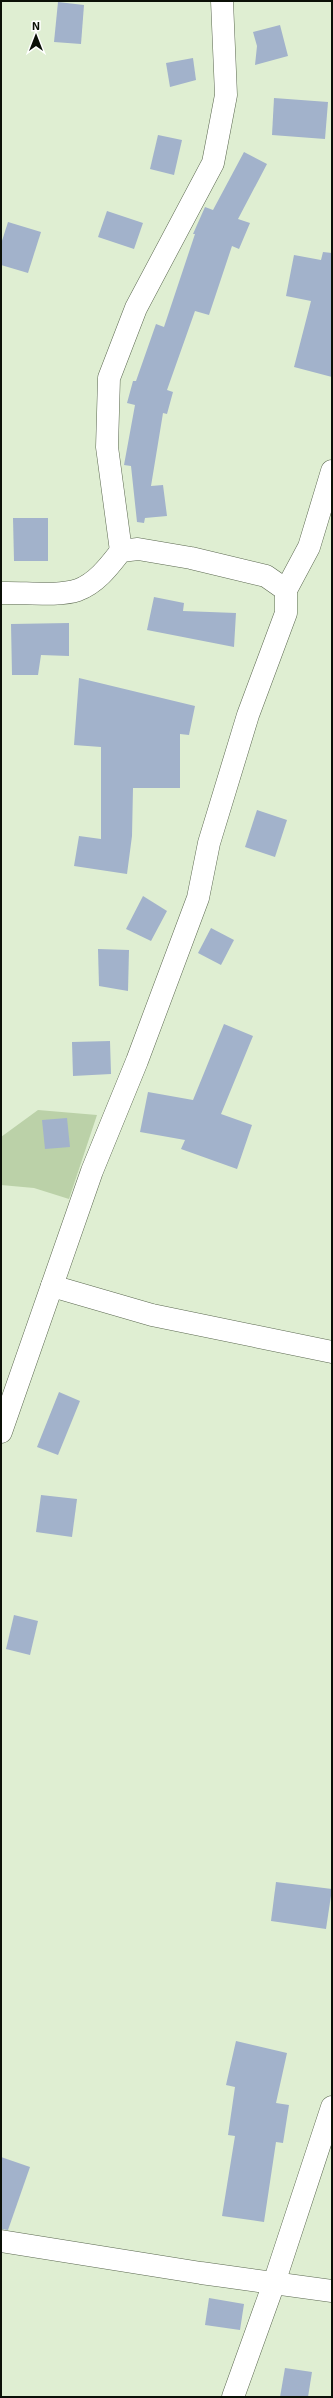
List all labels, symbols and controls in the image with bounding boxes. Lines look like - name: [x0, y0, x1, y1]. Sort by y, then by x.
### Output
- north arrow: [16, 16, 56, 56]
- text: N: [32, 19, 40, 32]

